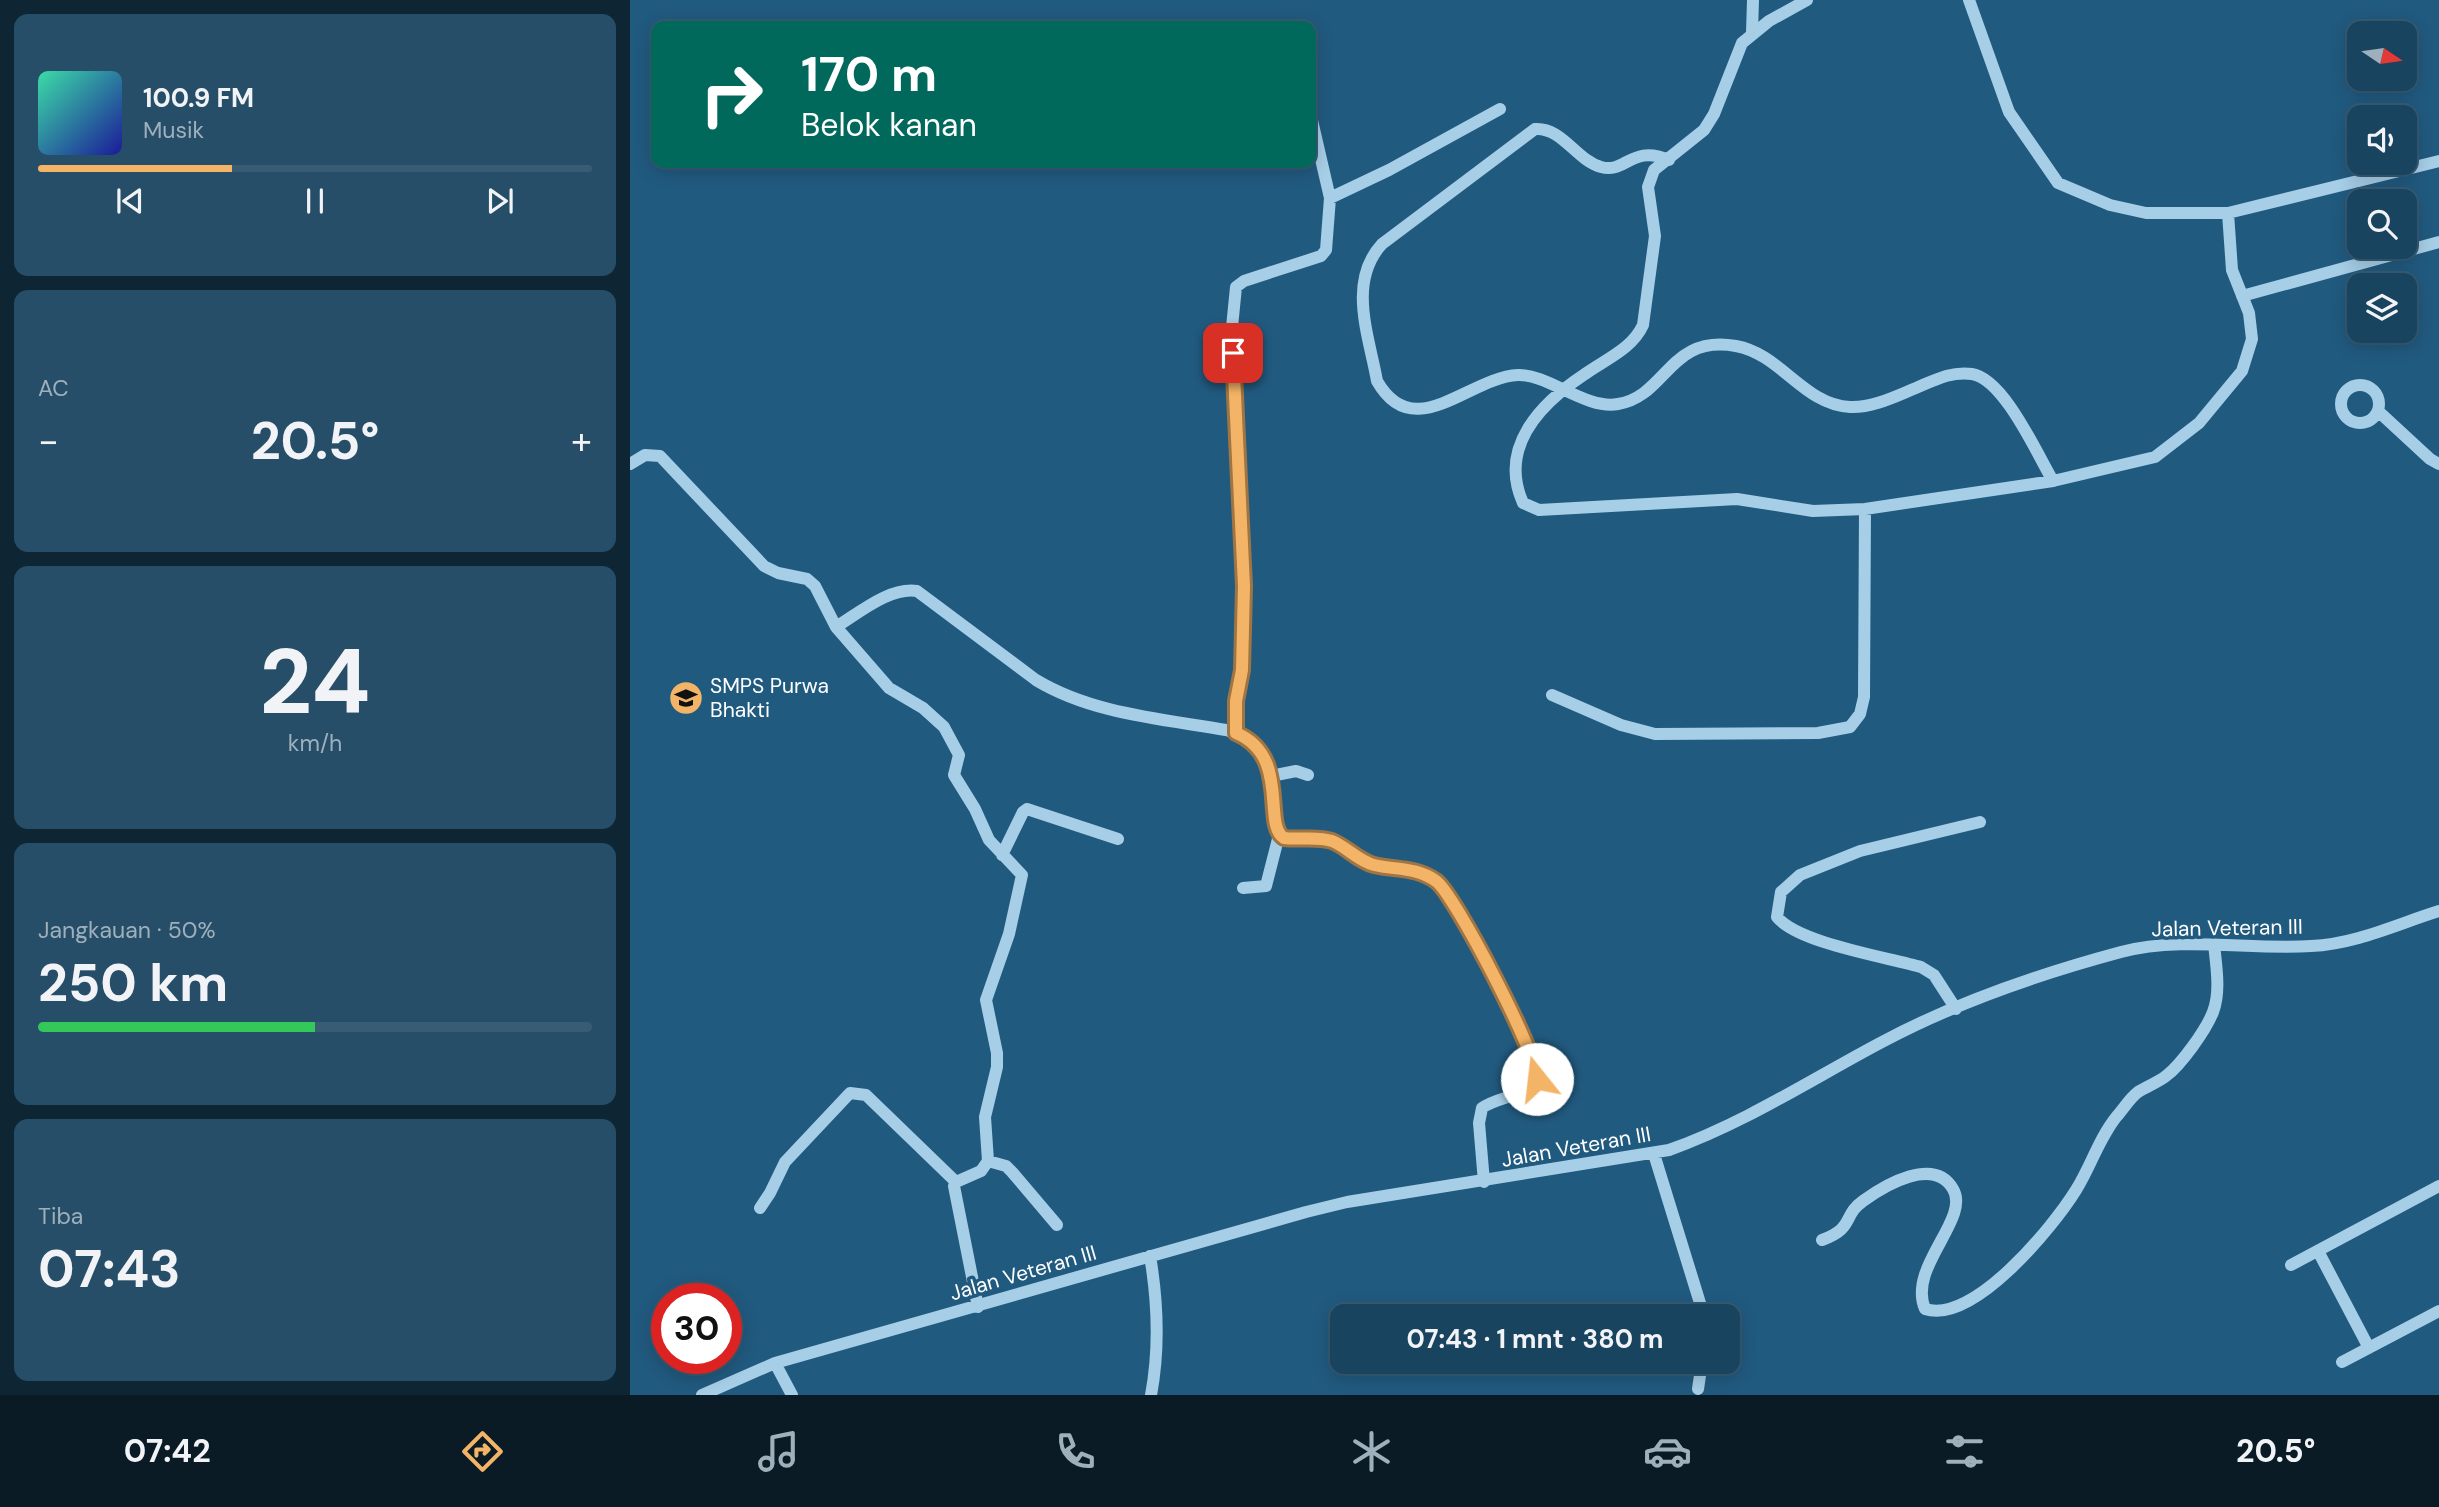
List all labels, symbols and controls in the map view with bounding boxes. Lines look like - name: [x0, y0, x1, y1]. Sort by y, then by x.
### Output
- north arrow: [2347, 21, 2417, 91]
- map controls: [2347, 21, 2417, 343]
- text: 170 m: [801, 42, 937, 106]
- icon: right: [686, 49, 777, 140]
- text: 100.9 FM: [143, 81, 254, 115]
- text: Belok kanan: [801, 104, 977, 146]
- button: sound: [2347, 105, 2417, 175]
- text: Musik: [143, 115, 204, 145]
- icon: previous: [111, 182, 149, 220]
- icon: pause: [296, 182, 334, 220]
- icon: next: [481, 182, 519, 220]
- button: search: [2347, 189, 2417, 259]
- button: layers: [2347, 273, 2417, 343]
- pin: [1203, 323, 1263, 383]
- icon: arrive: [1214, 334, 1252, 372]
- text: AC: [38, 373, 69, 403]
- text: 20.5°: [251, 407, 379, 475]
- text: −: [38, 416, 59, 466]
- text: +: [571, 416, 592, 466]
- text: 24: [259, 623, 371, 741]
- place label: SMPS Purwa Bhakti: [710, 672, 829, 724]
- school or university icon: SMPS Purwa Bhakti: [667, 679, 705, 717]
- text: km/h: [288, 728, 342, 758]
- street label: Jalan Veteran III: [2151, 913, 2303, 943]
- text: Jangkauan · 50%: [38, 915, 216, 945]
- text: 250 km: [38, 949, 228, 1017]
- position arrow: [1500, 1042, 1574, 1116]
- street label: Jalan Veteran III: [1499, 1120, 1653, 1174]
- text: Tiba: [38, 1201, 83, 1231]
- text: 07:43: [38, 1235, 181, 1303]
- street label: Jalan Veteran III: [946, 1239, 1100, 1307]
- speed limit sign: 30: [651, 1283, 742, 1374]
- text: 07:43 · 1 mnt · 380 m: [1406, 1322, 1664, 1356]
- icon: directions: [458, 1427, 507, 1476]
- icon: music: [754, 1427, 803, 1476]
- icon: phone: [1051, 1427, 1100, 1476]
- icon: climate: [1347, 1427, 1396, 1476]
- icon: car: [1643, 1427, 1692, 1476]
- icon: filters: [1940, 1427, 1989, 1476]
- text: 07:42: [124, 1430, 211, 1472]
- text: 20.5°: [2236, 1430, 2315, 1472]

